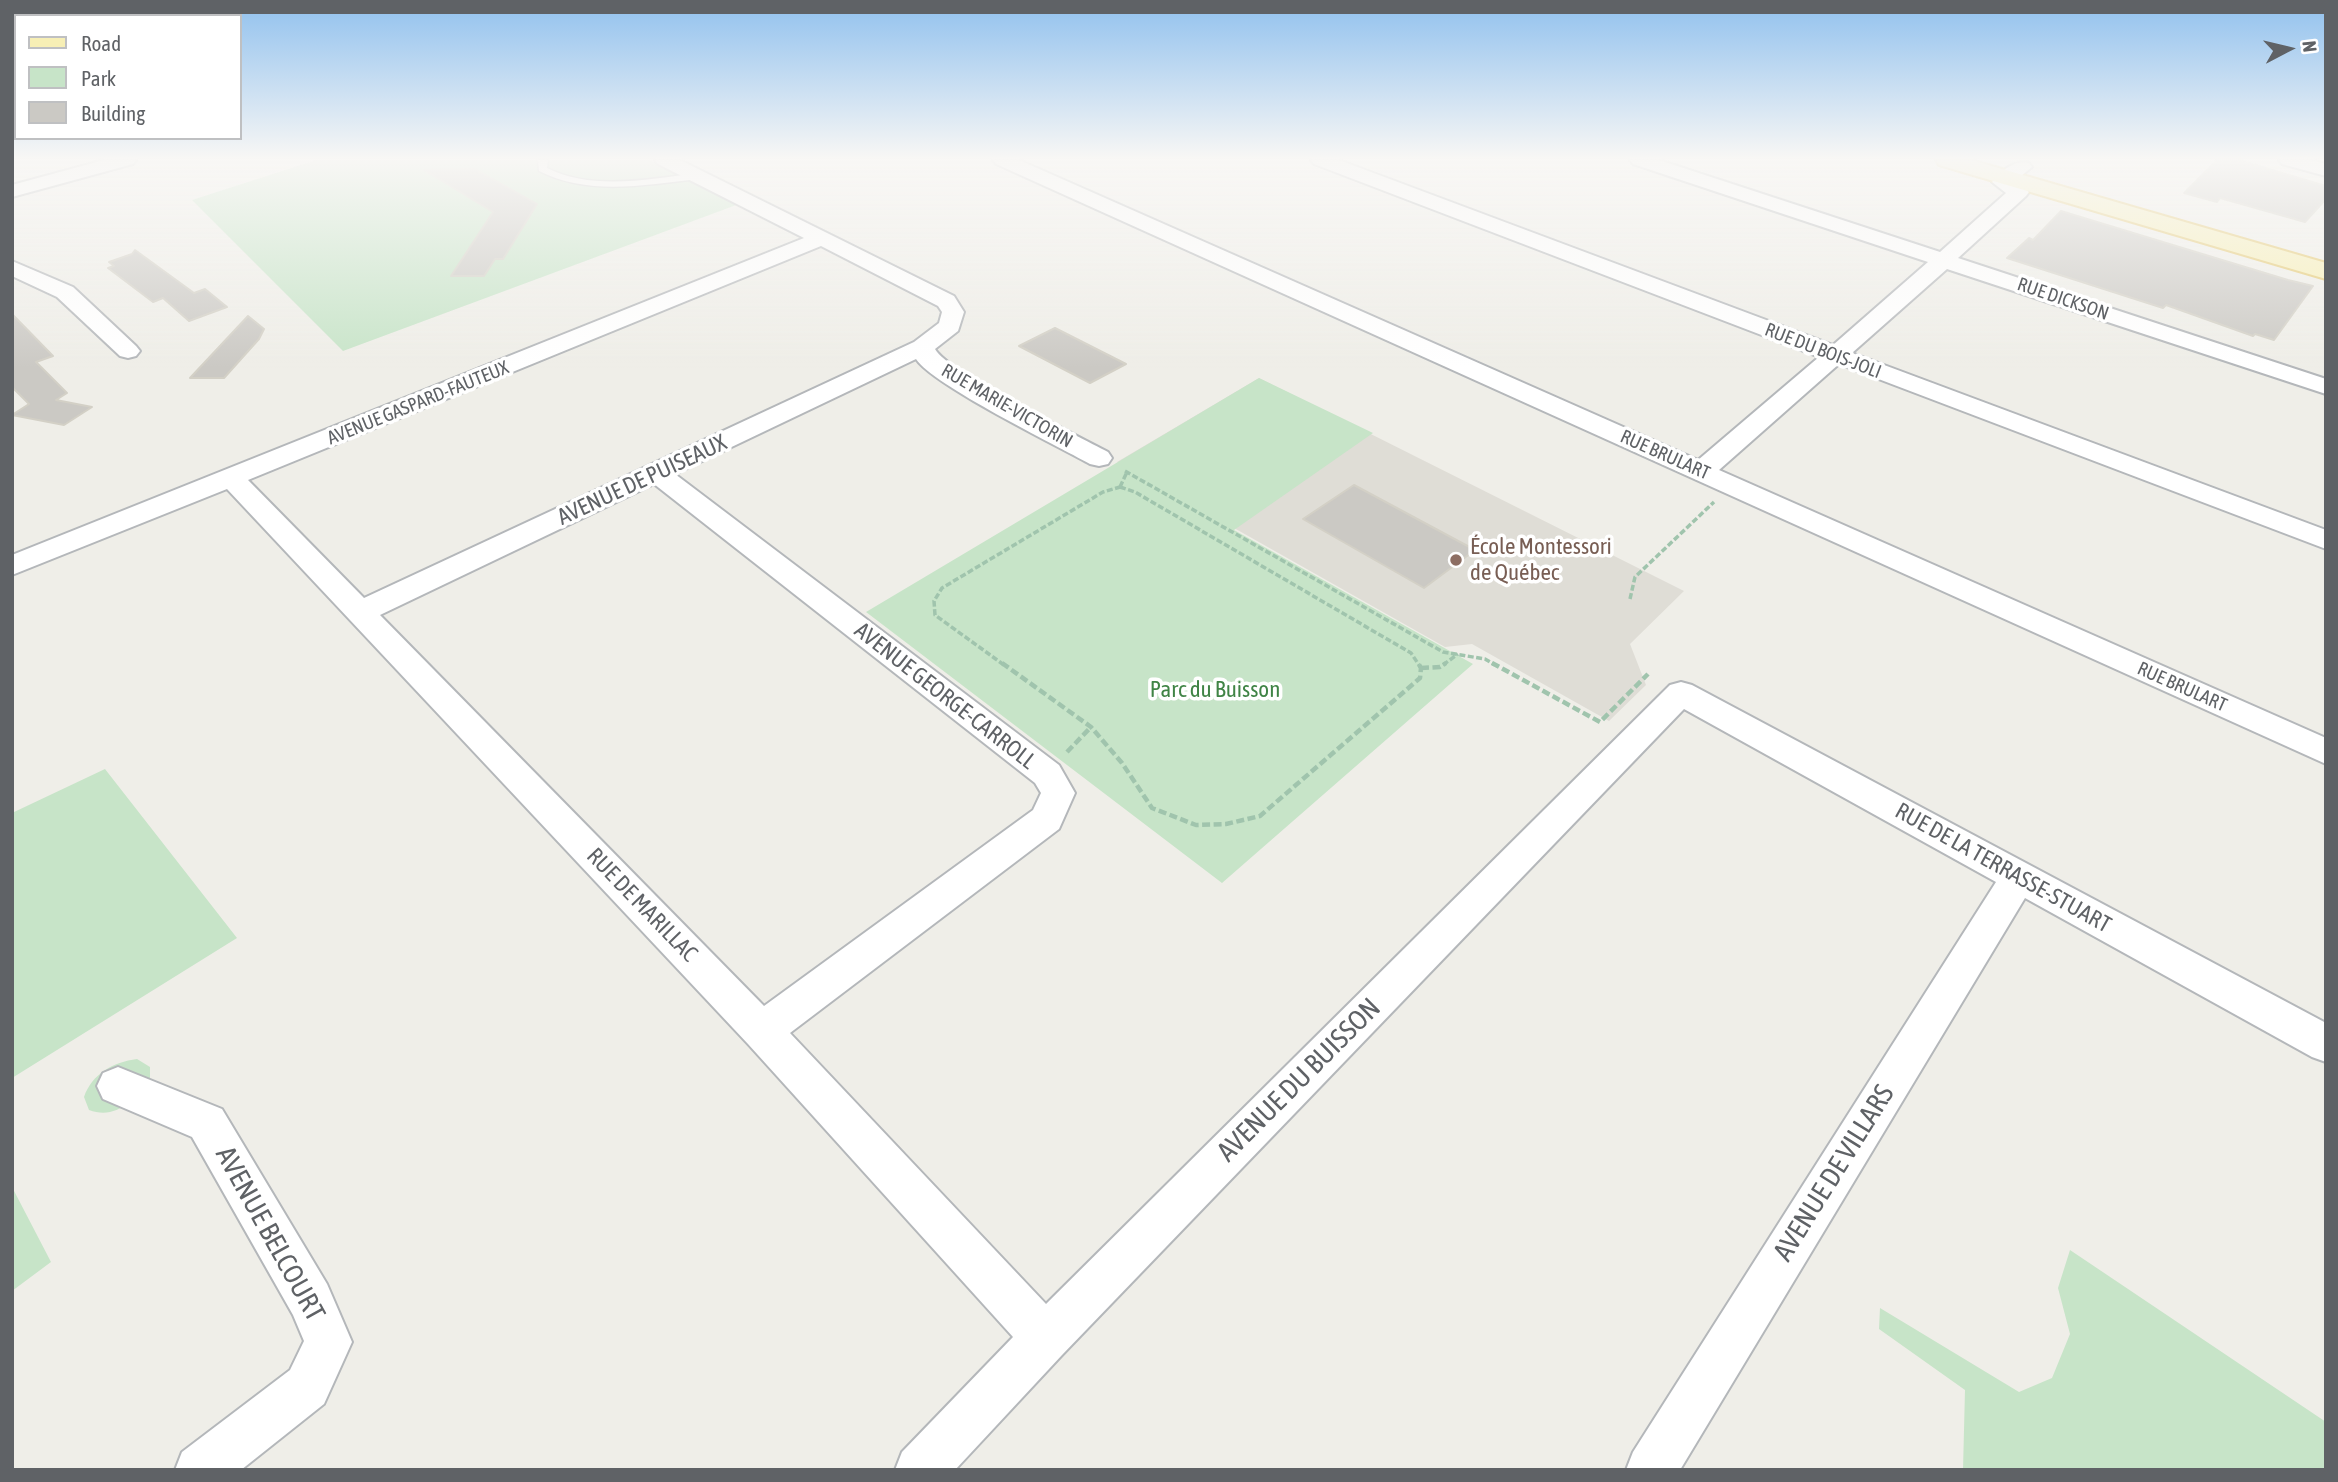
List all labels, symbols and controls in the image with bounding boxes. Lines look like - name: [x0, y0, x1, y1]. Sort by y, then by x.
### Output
- legend: [14, 14, 242, 140]
- north arrow: [2254, 14, 2324, 84]
- text: Road: [81, 31, 121, 55]
- text: N: [2298, 40, 2321, 53]
- text: Park: [81, 66, 116, 90]
- text: Building: [81, 101, 145, 125]
- street label: RUE DICKSON: [2014, 273, 2112, 325]
- street label: RUE DU BOIS-JOLI: [1762, 318, 1884, 384]
- street label: AVENUE GASPARD-FAUTEUX: [324, 356, 512, 450]
- street label: RUE MARIE-VICTORIN: [937, 359, 1077, 453]
- street label: RUE BRULART: [1617, 425, 1713, 485]
- street label: AVENUE DE PUISEAUX: [553, 429, 731, 531]
- place label: École Montessori de Québec: [1470, 533, 1612, 587]
- marker: École Montessori de Québec: [1448, 552, 1464, 568]
- street label: AVENUE GEORGE-CARROLL: [849, 617, 1041, 775]
- street label: RUE BRULART: [2134, 657, 2230, 717]
- park label: Parc du Buisson: [1150, 676, 1280, 704]
- street label: RUE DE LA TERRASSE-STUART: [1890, 797, 2116, 939]
- street label: RUE DE MARILLAC: [581, 842, 703, 968]
- street label: AVENUE DU BUISSON: [1210, 991, 1388, 1169]
- street label: AVENUE DE VILLARS: [1766, 1079, 1902, 1267]
- street label: AVENUE BELCOURT: [208, 1141, 332, 1327]

